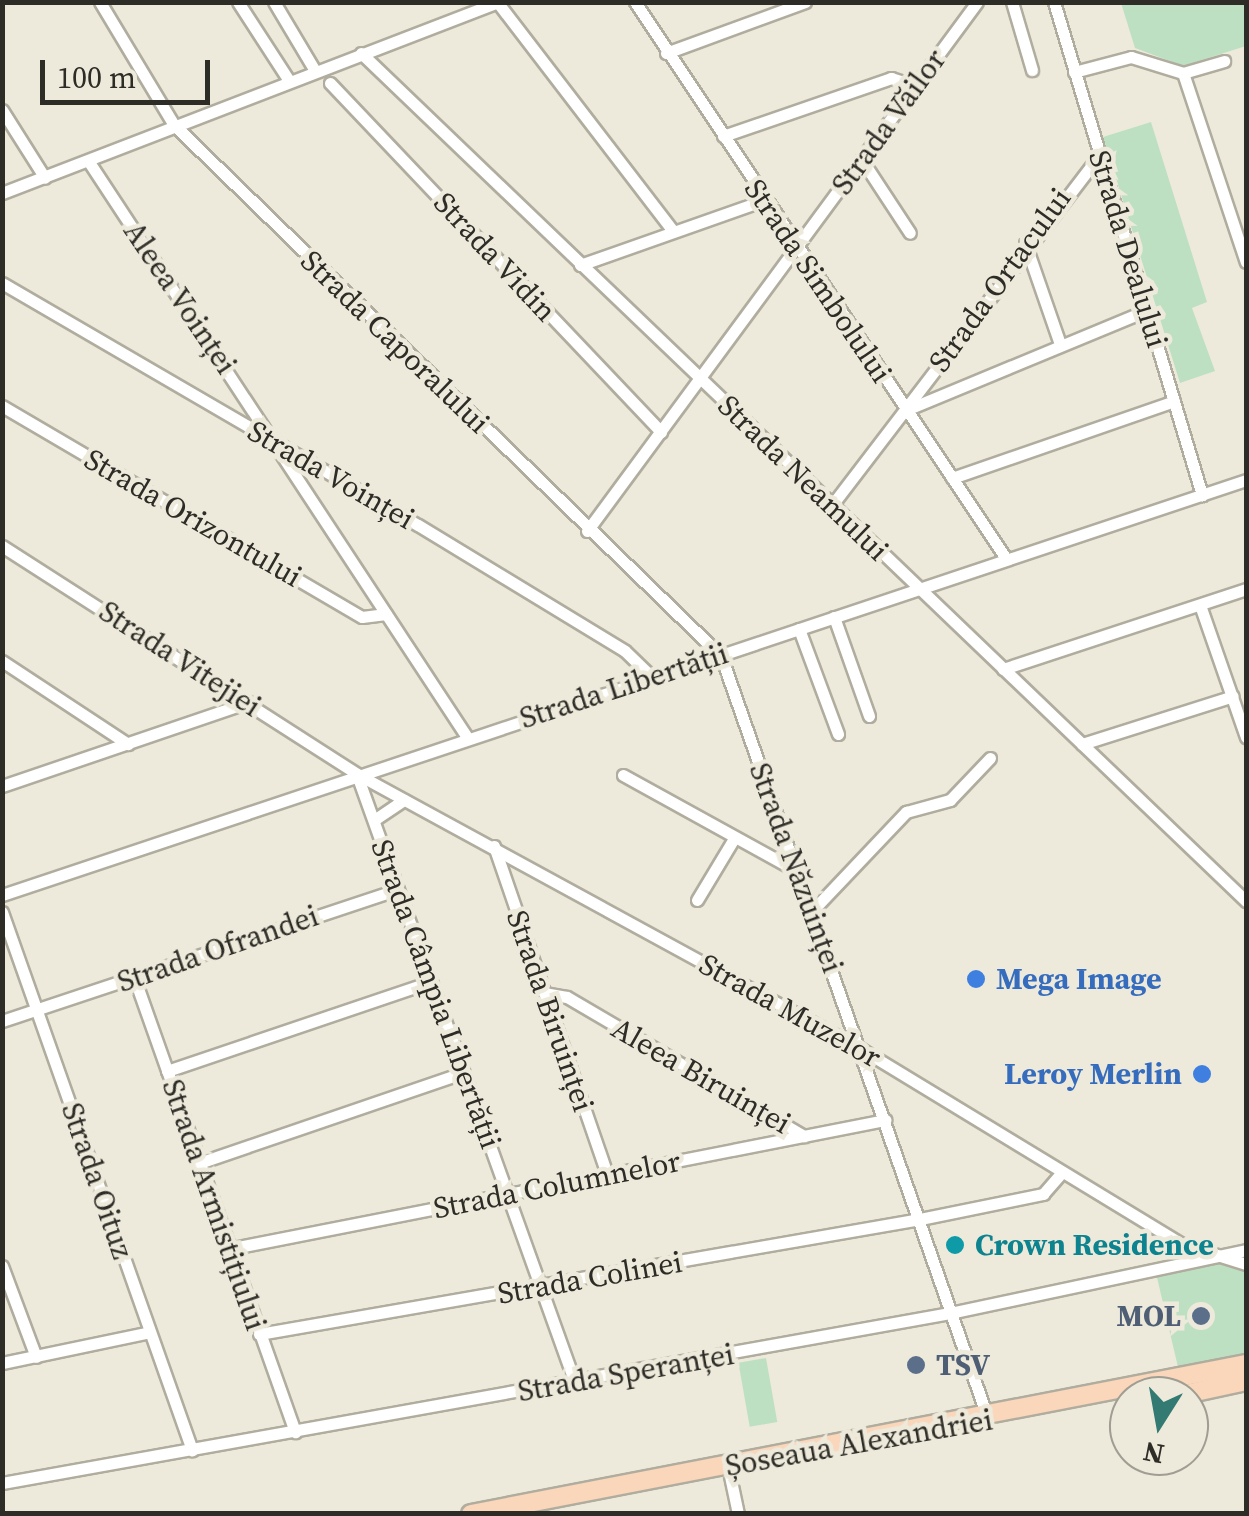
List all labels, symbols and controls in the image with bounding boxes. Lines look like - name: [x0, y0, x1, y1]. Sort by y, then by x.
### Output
- scale bar: [45, 40, 215, 102]
- street label: Strada Văilor: [824, 42, 954, 202]
- text: 100 m: [57, 57, 136, 98]
- street label: Strada Dealului: [1081, 146, 1175, 352]
- street label: Strada Simbolului: [737, 173, 899, 389]
- street label: Strada Ortacului: [921, 181, 1079, 379]
- street label: Strada Vidin: [426, 185, 564, 329]
- street label: Aleea Voinței: [116, 215, 244, 381]
- street label: Strada Caporalului: [293, 243, 497, 441]
- street label: Strada Neamului: [710, 388, 896, 568]
- street label: Strada Voinței: [241, 413, 421, 537]
- street label: Strada Orizontului: [78, 441, 308, 595]
- street label: Strada Vitejiei: [92, 593, 268, 725]
- street label: Strada Libertății: [515, 635, 733, 737]
- street label: Strada Năzuinței: [741, 758, 851, 978]
- street label: Strada Câmpia Libertății: [363, 835, 509, 1153]
- street label: Strada Ofrandei: [113, 898, 323, 1000]
- street label: Strada Biruinței: [499, 906, 601, 1116]
- street label: Strada Muzelor: [693, 946, 887, 1076]
- place label: Mega Image: [996, 961, 1162, 997]
- marker: Mega Image: [965, 968, 987, 990]
- street label: Aleea Biruinței: [605, 1010, 797, 1142]
- place label: Leroy Merlin: [1004, 1056, 1182, 1092]
- marker: Leroy Merlin: [1191, 1063, 1213, 1085]
- street label: Strada Armistițiului: [154, 1075, 274, 1335]
- street label: Strada Oituz: [54, 1098, 140, 1264]
- street label: Strada Columnelor: [430, 1143, 684, 1227]
- place label: Crown Residence: [975, 1227, 1214, 1263]
- marker: Crown Residence: [944, 1234, 966, 1256]
- street label: Strada Colinei: [495, 1244, 685, 1312]
- place label: MOL: [1117, 1298, 1181, 1334]
- marker: MOL: [1190, 1305, 1212, 1327]
- street label: Strada Speranței: [515, 1336, 737, 1410]
- place label: TSV: [936, 1347, 990, 1383]
- marker: TSV: [905, 1354, 927, 1376]
- north arrow: [1109, 1376, 1209, 1476]
- street label: Șoseaua Alexandriei: [723, 1402, 995, 1484]
- text: N: [1140, 1433, 1167, 1474]

